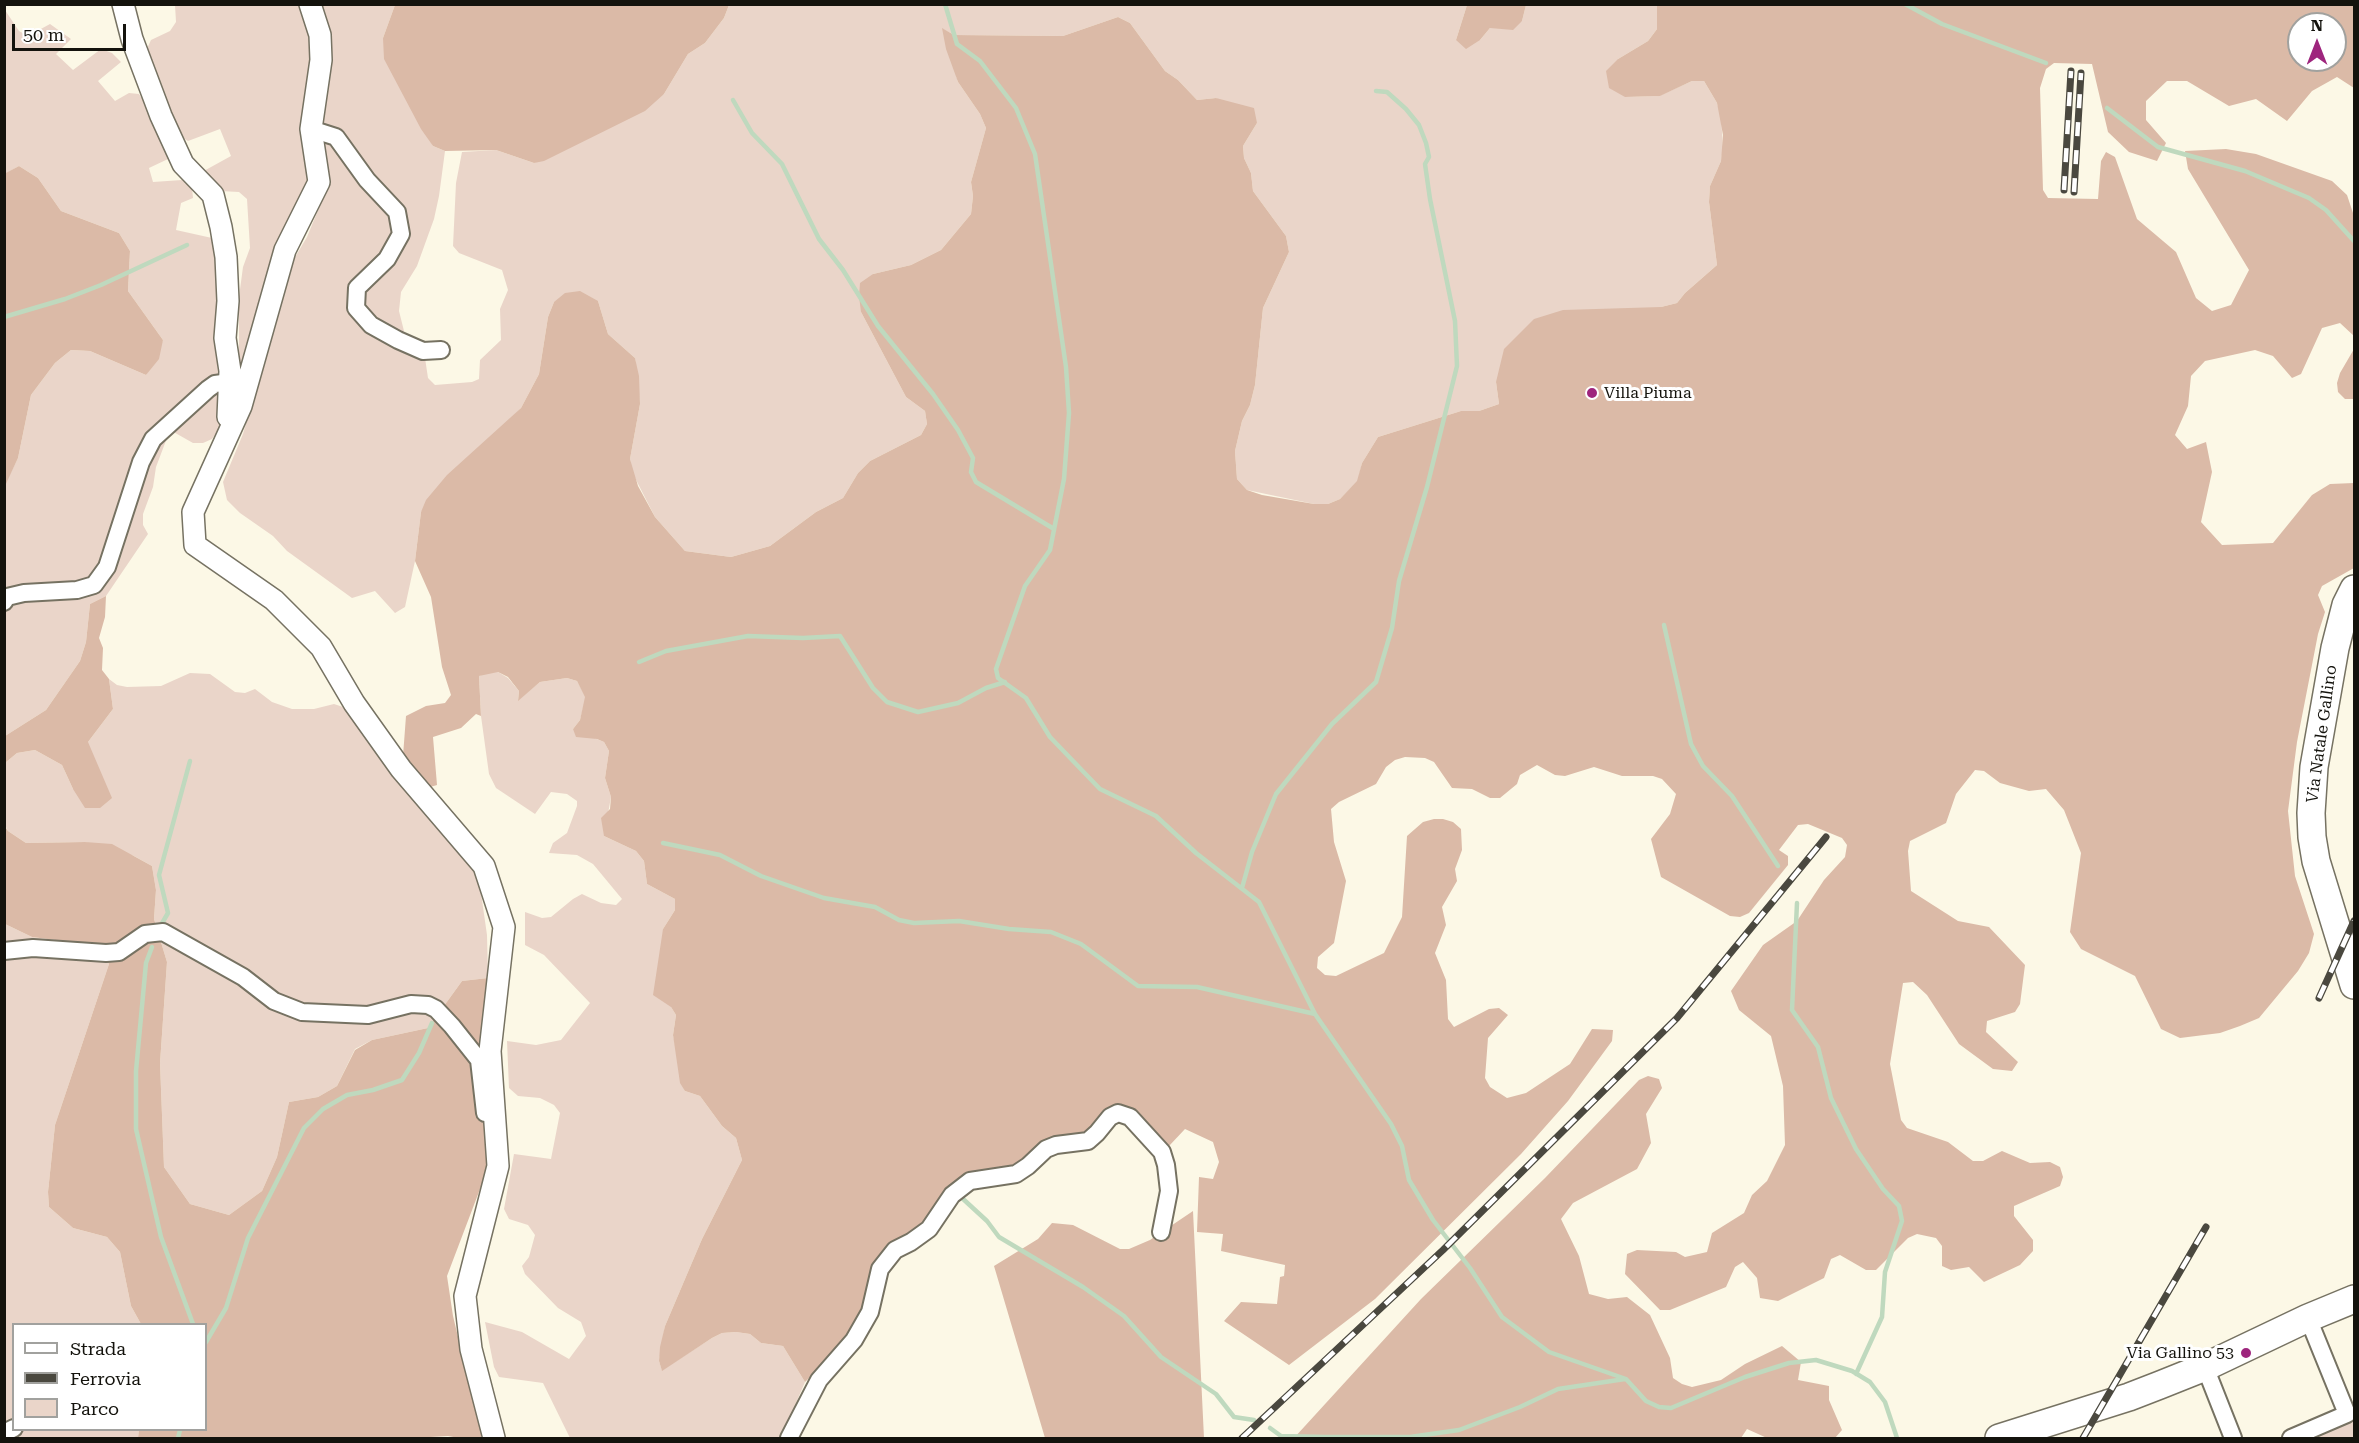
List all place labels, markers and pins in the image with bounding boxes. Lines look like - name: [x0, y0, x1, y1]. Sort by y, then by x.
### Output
- place label: Villa Piuma: [1604, 383, 1692, 403]
- marker: Villa Piuma: [1585, 386, 1599, 400]
- place label: Via Gallino 53: [2127, 1343, 2234, 1363]
- marker: Via Gallino 53: [2239, 1346, 2253, 1360]

